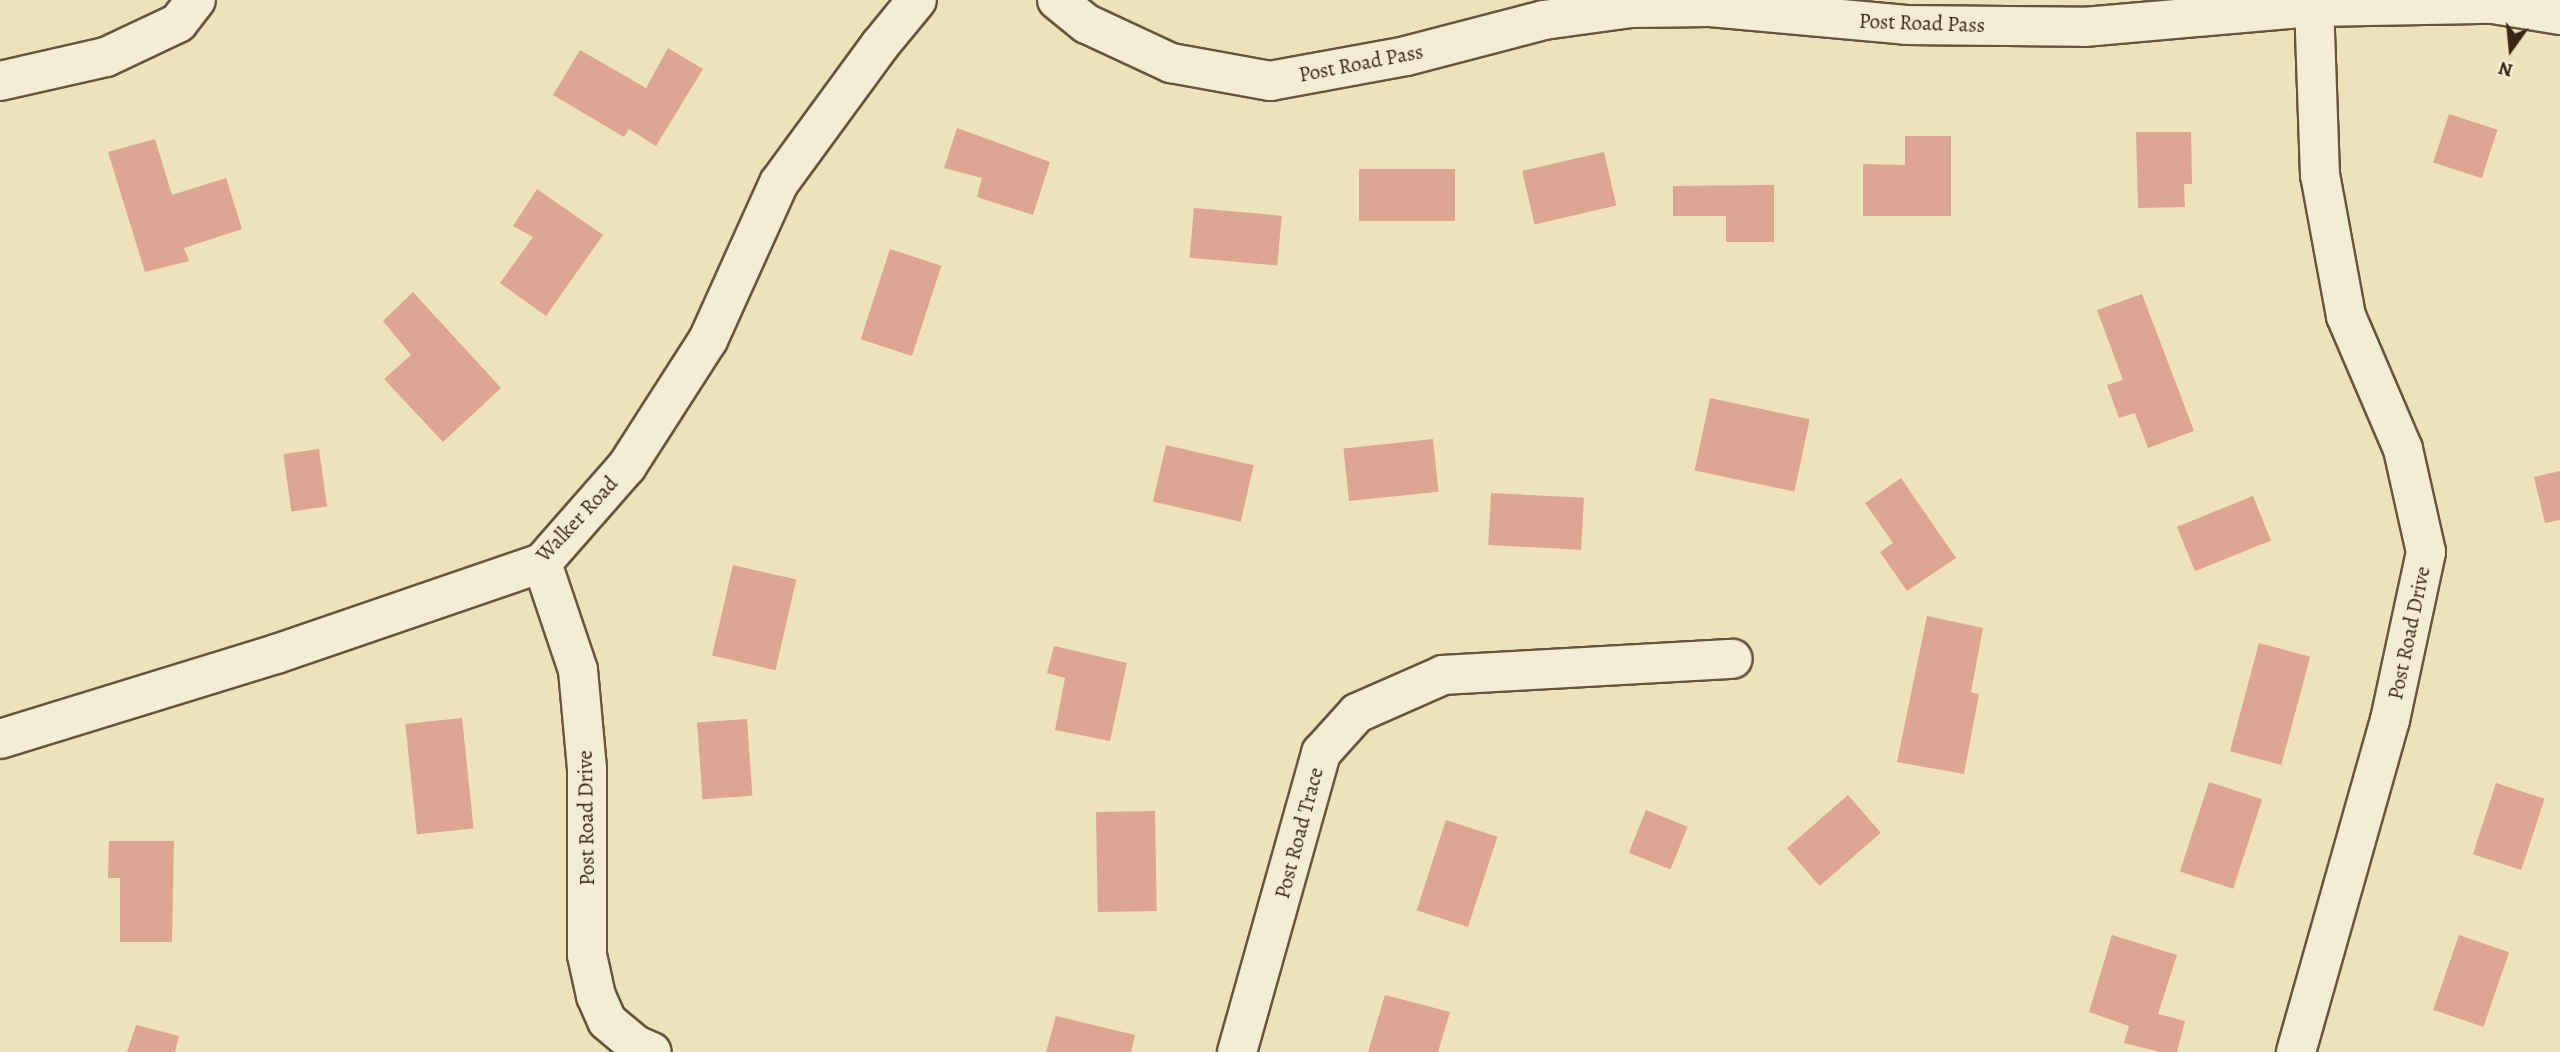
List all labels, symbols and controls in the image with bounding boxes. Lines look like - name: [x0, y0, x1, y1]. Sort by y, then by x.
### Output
- street label: Post Road Pass: [1858, 8, 1986, 38]
- north arrow: [2476, 14, 2546, 84]
- street label: Post Road Pass: [1297, 39, 1425, 87]
- text: N: [2496, 55, 2516, 84]
- street label: Walker Road: [531, 471, 623, 567]
- street label: Post Road Drive: [2383, 564, 2435, 702]
- street label: Post Road Drive: [572, 750, 600, 886]
- street label: Post Road Trace: [1269, 765, 1329, 901]

